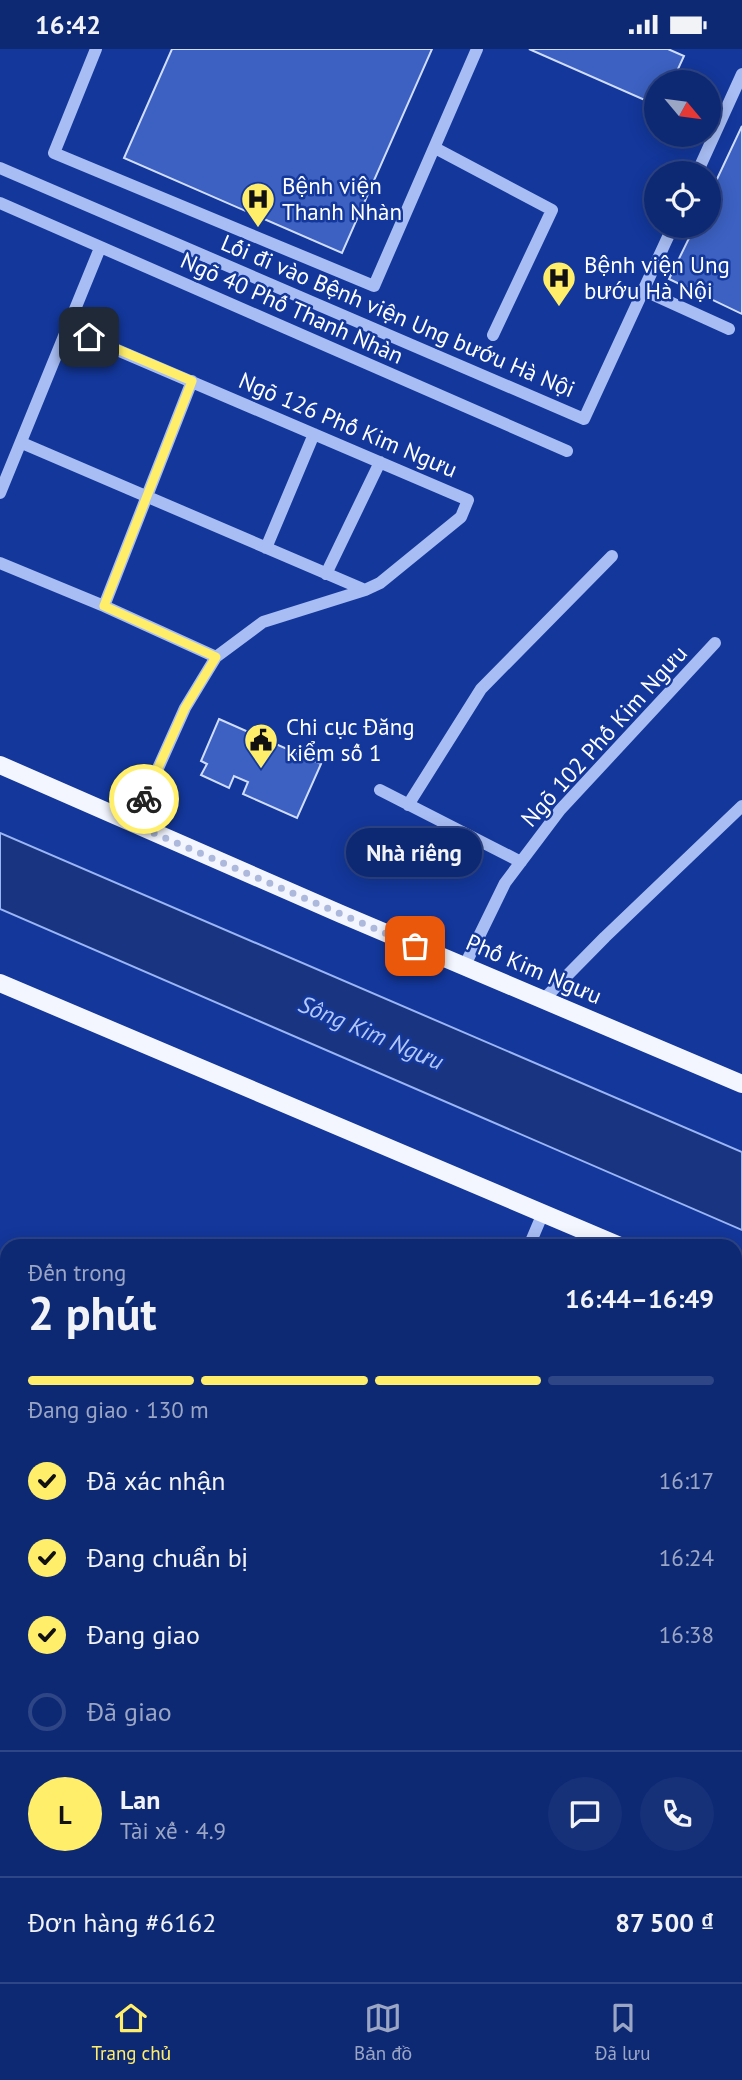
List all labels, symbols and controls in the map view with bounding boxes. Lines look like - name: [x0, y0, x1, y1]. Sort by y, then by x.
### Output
- text: 16:42: [35, 8, 101, 41]
- north arrow: [644, 70, 721, 147]
- map controls: [644, 70, 721, 238]
- button: locate: [644, 161, 721, 238]
- place label: Bệnh viện Thanh Nhàn: [282, 171, 402, 226]
- hospital icon: Bệnh viện Thanh Nhàn: [239, 180, 277, 229]
- street label: Lối đi vào Bệnh viện Ung bướu Hà Nội: [217, 228, 579, 403]
- street label: Ngõ 40 Phố Thanh Nhàn: [176, 245, 408, 370]
- place label: Bệnh viện Ung bướu Hà Nội: [584, 250, 730, 305]
- hospital icon: Bệnh viện Ung bướu Hà Nội: [540, 259, 578, 308]
- pin: [59, 307, 119, 367]
- icon: home: [70, 318, 108, 356]
- street label: Ngõ 126 Phố Kim Ngưu: [235, 365, 462, 484]
- street label: Ngõ 102 Phố Kim Ngưu: [514, 639, 693, 833]
- place label: Chi cục Đăng kiểm số 1: [286, 712, 415, 767]
- public building icon: Chi cục Đăng kiểm số 1: [242, 721, 280, 770]
- courier: [109, 764, 179, 834]
- icon: bike: [125, 780, 163, 818]
- callout: Nhà riêng: [347, 827, 483, 876]
- text: Nhà riêng: [366, 838, 462, 867]
- pin: [385, 916, 445, 976]
- icon: bag: [396, 927, 434, 965]
- street label: Phố Kim Ngưu: [462, 927, 606, 1010]
- water label: Sông Kim Ngưu: [294, 988, 448, 1077]
- text: Đến trong: [28, 1258, 126, 1287]
- text: 16:44–16:49: [565, 1282, 714, 1315]
- text: 2 phút: [28, 1283, 156, 1343]
- text: Đang giao · 130 m: [28, 1395, 209, 1424]
- icon: check: [28, 1462, 66, 1500]
- text: Đã xác nhận: [87, 1464, 225, 1497]
- text: 16:17: [659, 1466, 714, 1495]
- icon: check: [28, 1539, 66, 1577]
- text: Đang chuẩn bị: [87, 1541, 248, 1574]
- text: 16:24: [659, 1543, 714, 1572]
- icon: check: [28, 1616, 66, 1654]
- text: Đang giao: [87, 1618, 200, 1651]
- text: 16:38: [659, 1620, 714, 1649]
- text: Đã giao: [87, 1695, 172, 1728]
- button: chat: [548, 1777, 622, 1851]
- button: phone: [640, 1777, 714, 1851]
- text: Lan: [120, 1783, 160, 1816]
- text: L: [58, 1798, 72, 1831]
- text: Tài xế · 4.9: [120, 1816, 226, 1845]
- text: Đơn hàng #6162: [28, 1906, 216, 1939]
- text: 87 500 ₫: [615, 1906, 714, 1939]
- tab: Trang chủ: [91, 1999, 171, 2065]
- tab: Bản đồ: [354, 1999, 412, 2065]
- tab: Đã lưu: [595, 1999, 651, 2065]

